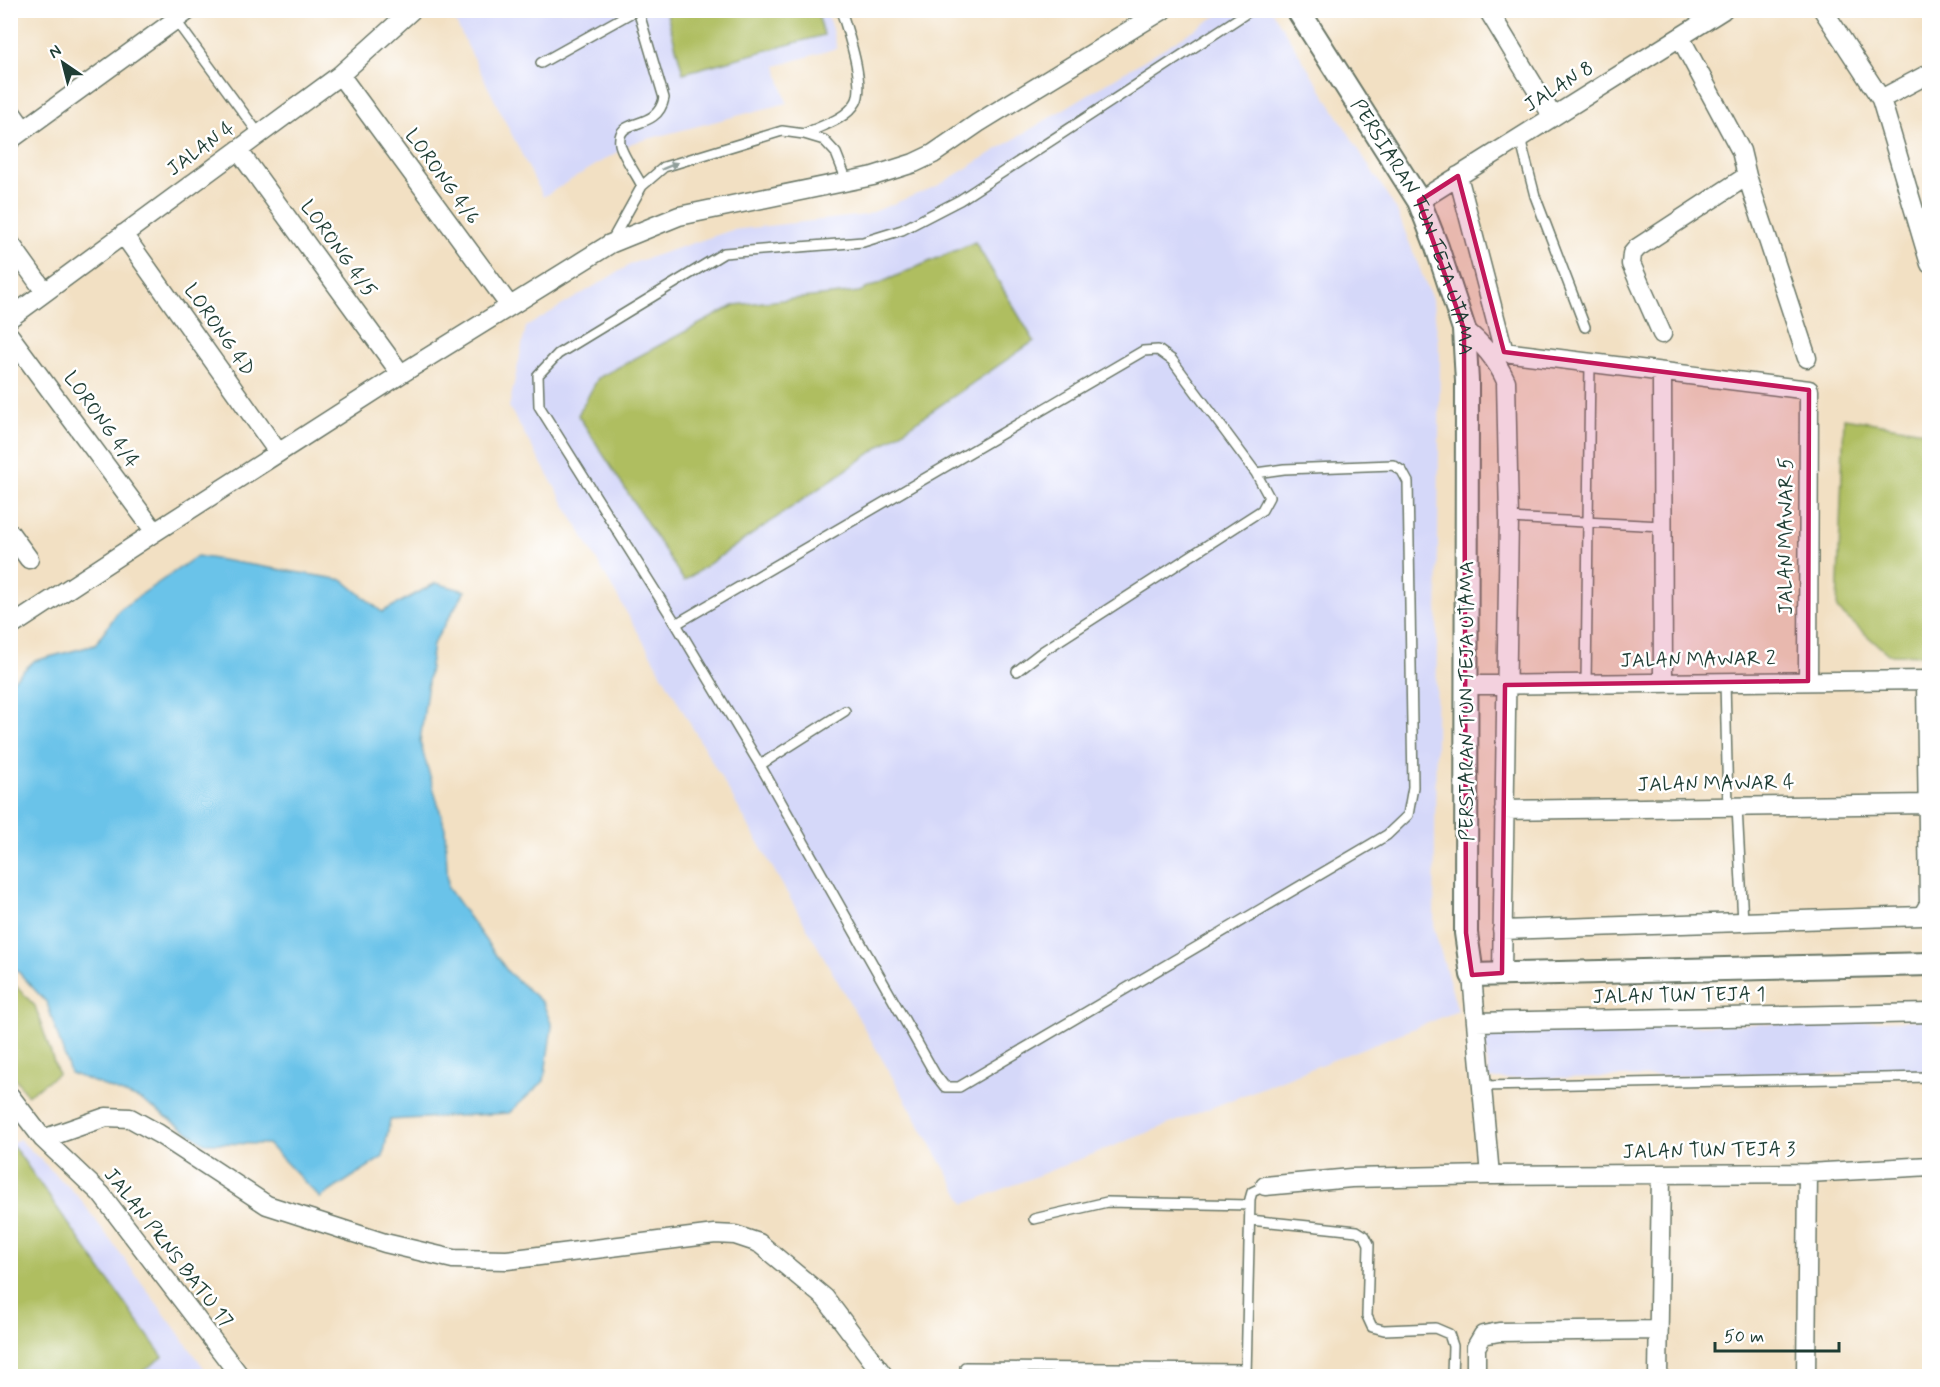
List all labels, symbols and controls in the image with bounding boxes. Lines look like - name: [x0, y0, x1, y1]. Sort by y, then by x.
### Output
- north arrow: [33, 33, 93, 93]
- text: N: [45, 40, 66, 64]
- street label: JALAN 8: [1519, 55, 1599, 119]
- street label: PERSIARAN TUN TEJA UTAMA: [1344, 94, 1479, 356]
- street label: JALAN 4: [162, 115, 241, 183]
- street label: LORONG 4/6: [398, 124, 486, 230]
- one-way arrow: [661, 161, 679, 171]
- street label: LORONG 4/5: [294, 195, 382, 303]
- street label: LORONG 4D: [177, 278, 261, 382]
- street label: LORONG 4/4: [57, 366, 146, 474]
- street label: JALAN MAWAR 5: [1773, 457, 1800, 615]
- street label: PERSIARAN TUN TEJA UTAMA: [1454, 561, 1481, 841]
- street label: JALAN MAWAR 2: [1620, 645, 1776, 675]
- street label: JALAN MAWAR 4: [1637, 769, 1795, 799]
- street label: JALAN TUN TEJA 1: [1592, 981, 1766, 1011]
- street label: JALAN TUN TEJA 3: [1622, 1136, 1796, 1166]
- street label: JALAN PKNS BATU 17: [97, 1163, 239, 1333]
- scale bar: [1715, 1315, 1840, 1353]
- text: 50 m: [1724, 1325, 1764, 1349]

